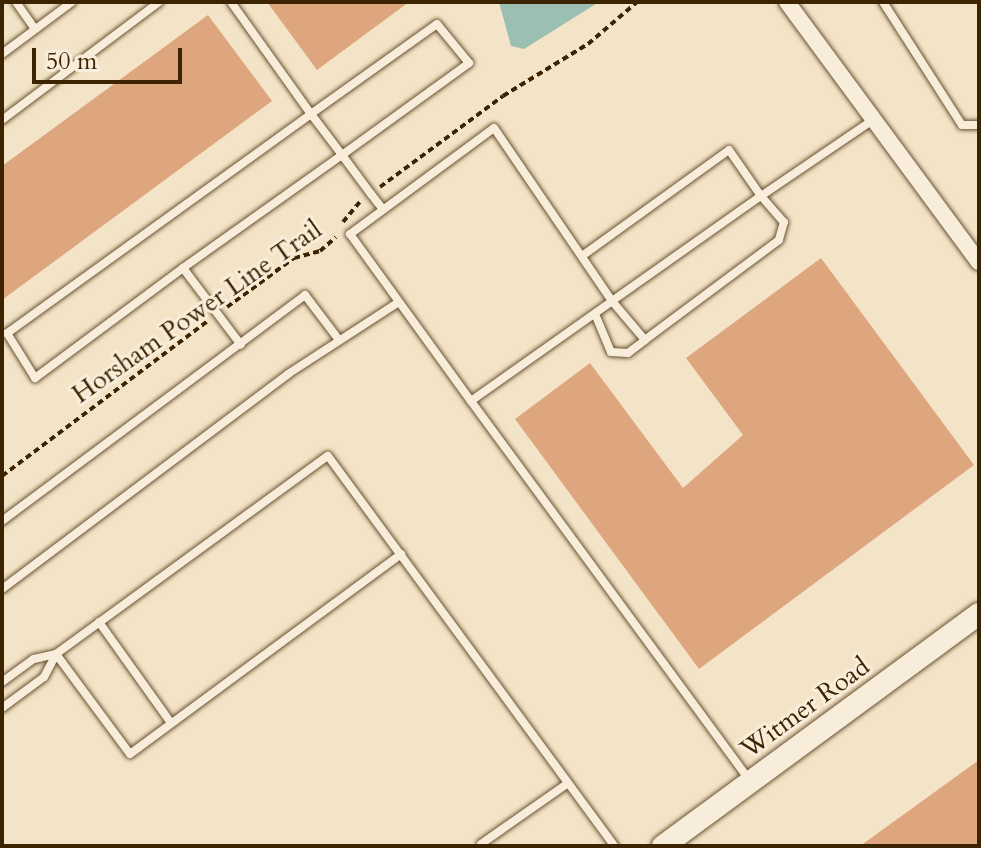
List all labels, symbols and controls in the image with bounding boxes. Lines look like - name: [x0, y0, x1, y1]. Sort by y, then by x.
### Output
- scale bar: [36, 32, 186, 82]
- text: 50 m: [46, 45, 97, 78]
- street label: Horsham Power Line Trail: [66, 214, 328, 410]
- street label: Witmer Road: [734, 651, 876, 765]

